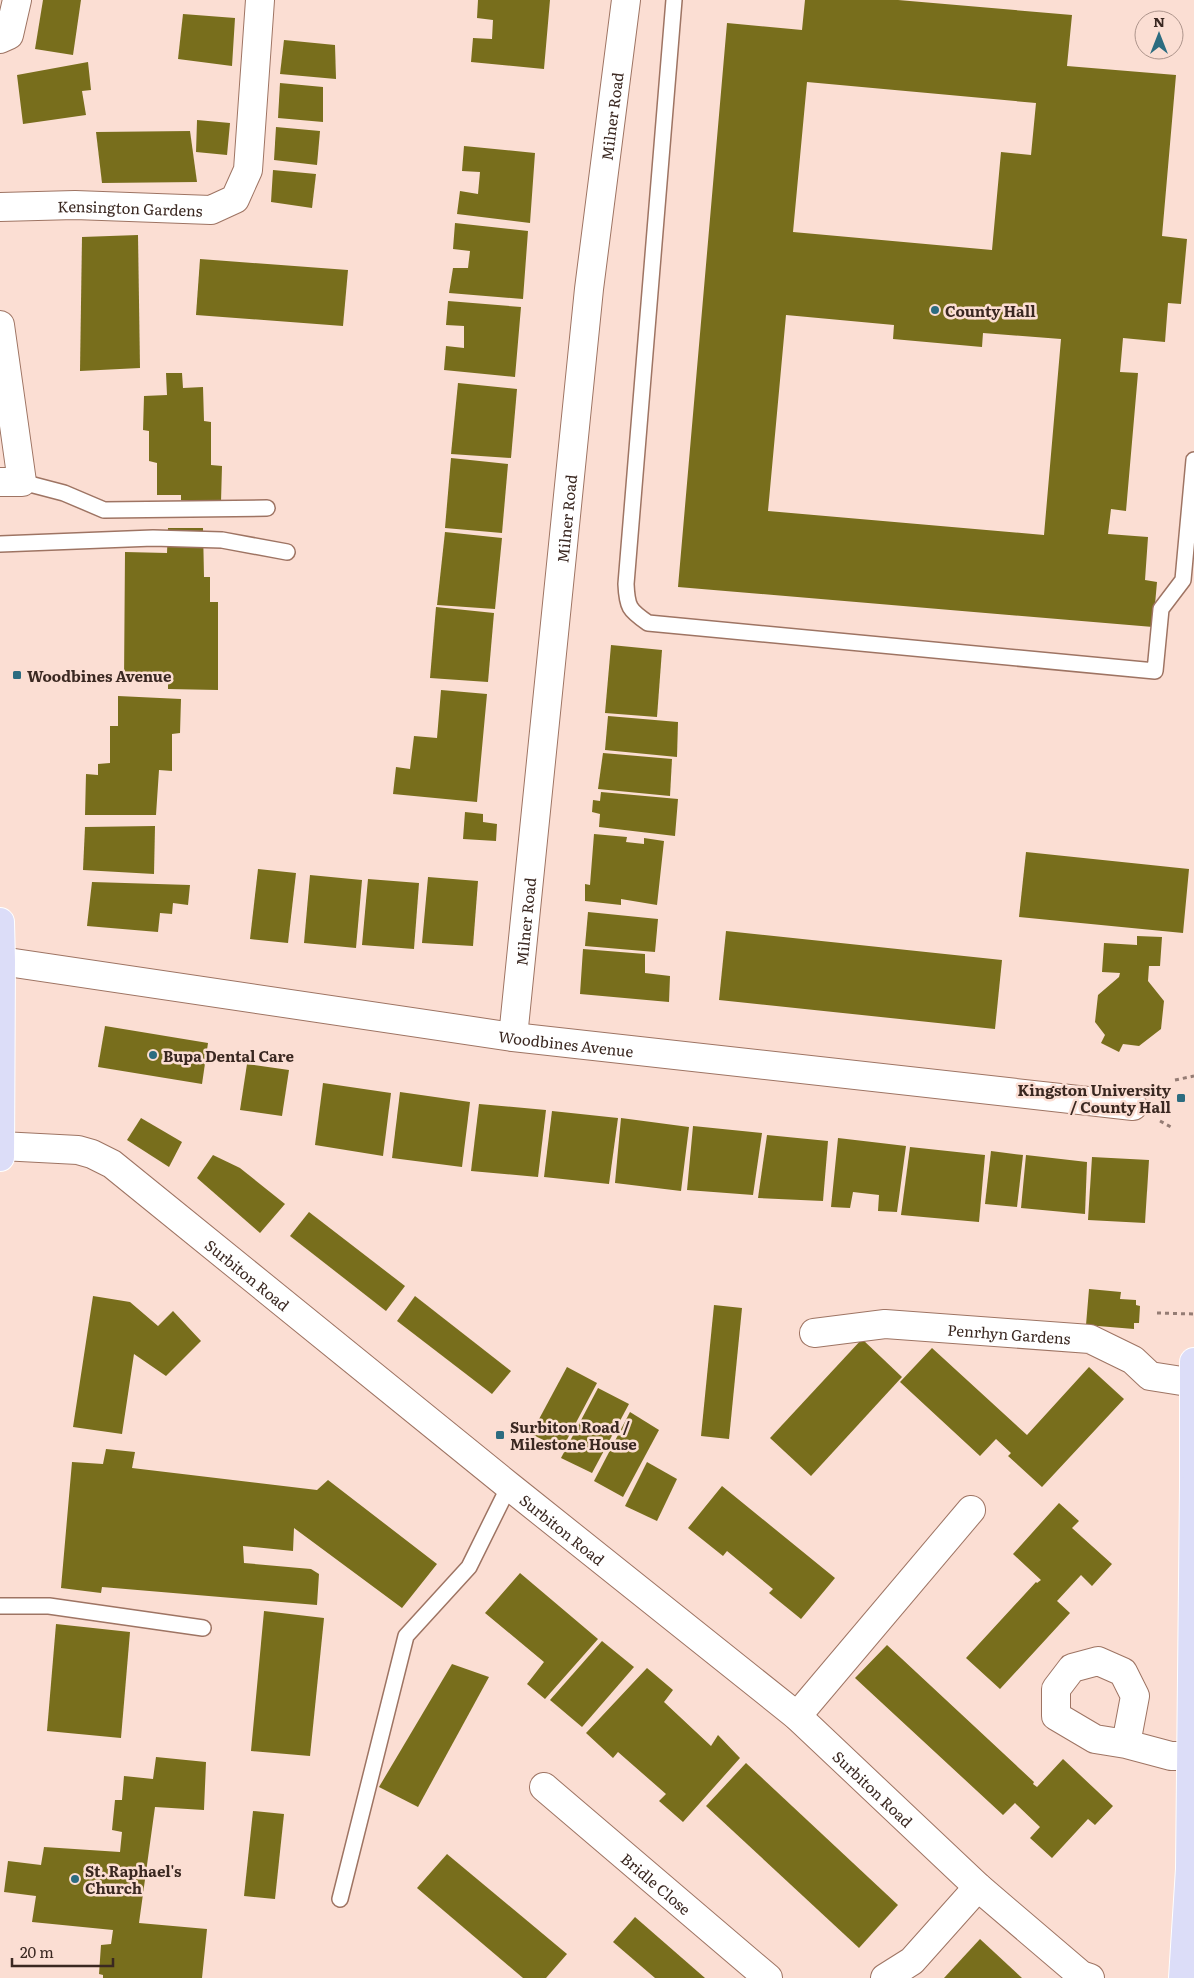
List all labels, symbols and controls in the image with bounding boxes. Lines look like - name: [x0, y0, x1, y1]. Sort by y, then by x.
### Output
- north arrow: [1134, 10, 1184, 60]
- text: N: [1153, 11, 1165, 31]
- street label: Milner Road: [594, 71, 628, 162]
- street label: Kensington Gardens: [57, 193, 203, 221]
- place label: County Hall: [945, 299, 1036, 322]
- marker: County Hall: [929, 304, 941, 316]
- street label: Milner Road: [550, 473, 582, 564]
- place label: Woodbines Avenue: [27, 664, 172, 687]
- marker: Woodbines Avenue: [11, 669, 23, 681]
- street label: Milner Road: [509, 876, 541, 967]
- street label: Woodbines Avenue: [497, 1023, 635, 1062]
- place label: Bupa Dental Care: [163, 1044, 295, 1067]
- marker: Bupa Dental Care: [147, 1049, 159, 1061]
- place label: Kingston University / County Hall: [1017, 1078, 1172, 1118]
- marker: Kingston University / County Hall: [1175, 1092, 1187, 1104]
- street label: Surbiton Road: [201, 1233, 295, 1316]
- street label: Penrhyn Gardens: [947, 1317, 1072, 1349]
- place label: Surbiton Road / Milestone House: [510, 1415, 637, 1455]
- marker: Surbiton Road / Milestone House: [494, 1429, 506, 1441]
- street label: Surbiton Road: [515, 1488, 610, 1570]
- street label: Surbiton Road: [828, 1745, 919, 1832]
- street label: Bridle Close: [617, 1847, 697, 1920]
- place label: St. Raphael's Church: [85, 1859, 182, 1899]
- marker: St. Raphael's Church: [69, 1873, 81, 1885]
- scale bar: [12, 1936, 114, 1968]
- text: 20 m: [20, 1940, 54, 1963]

